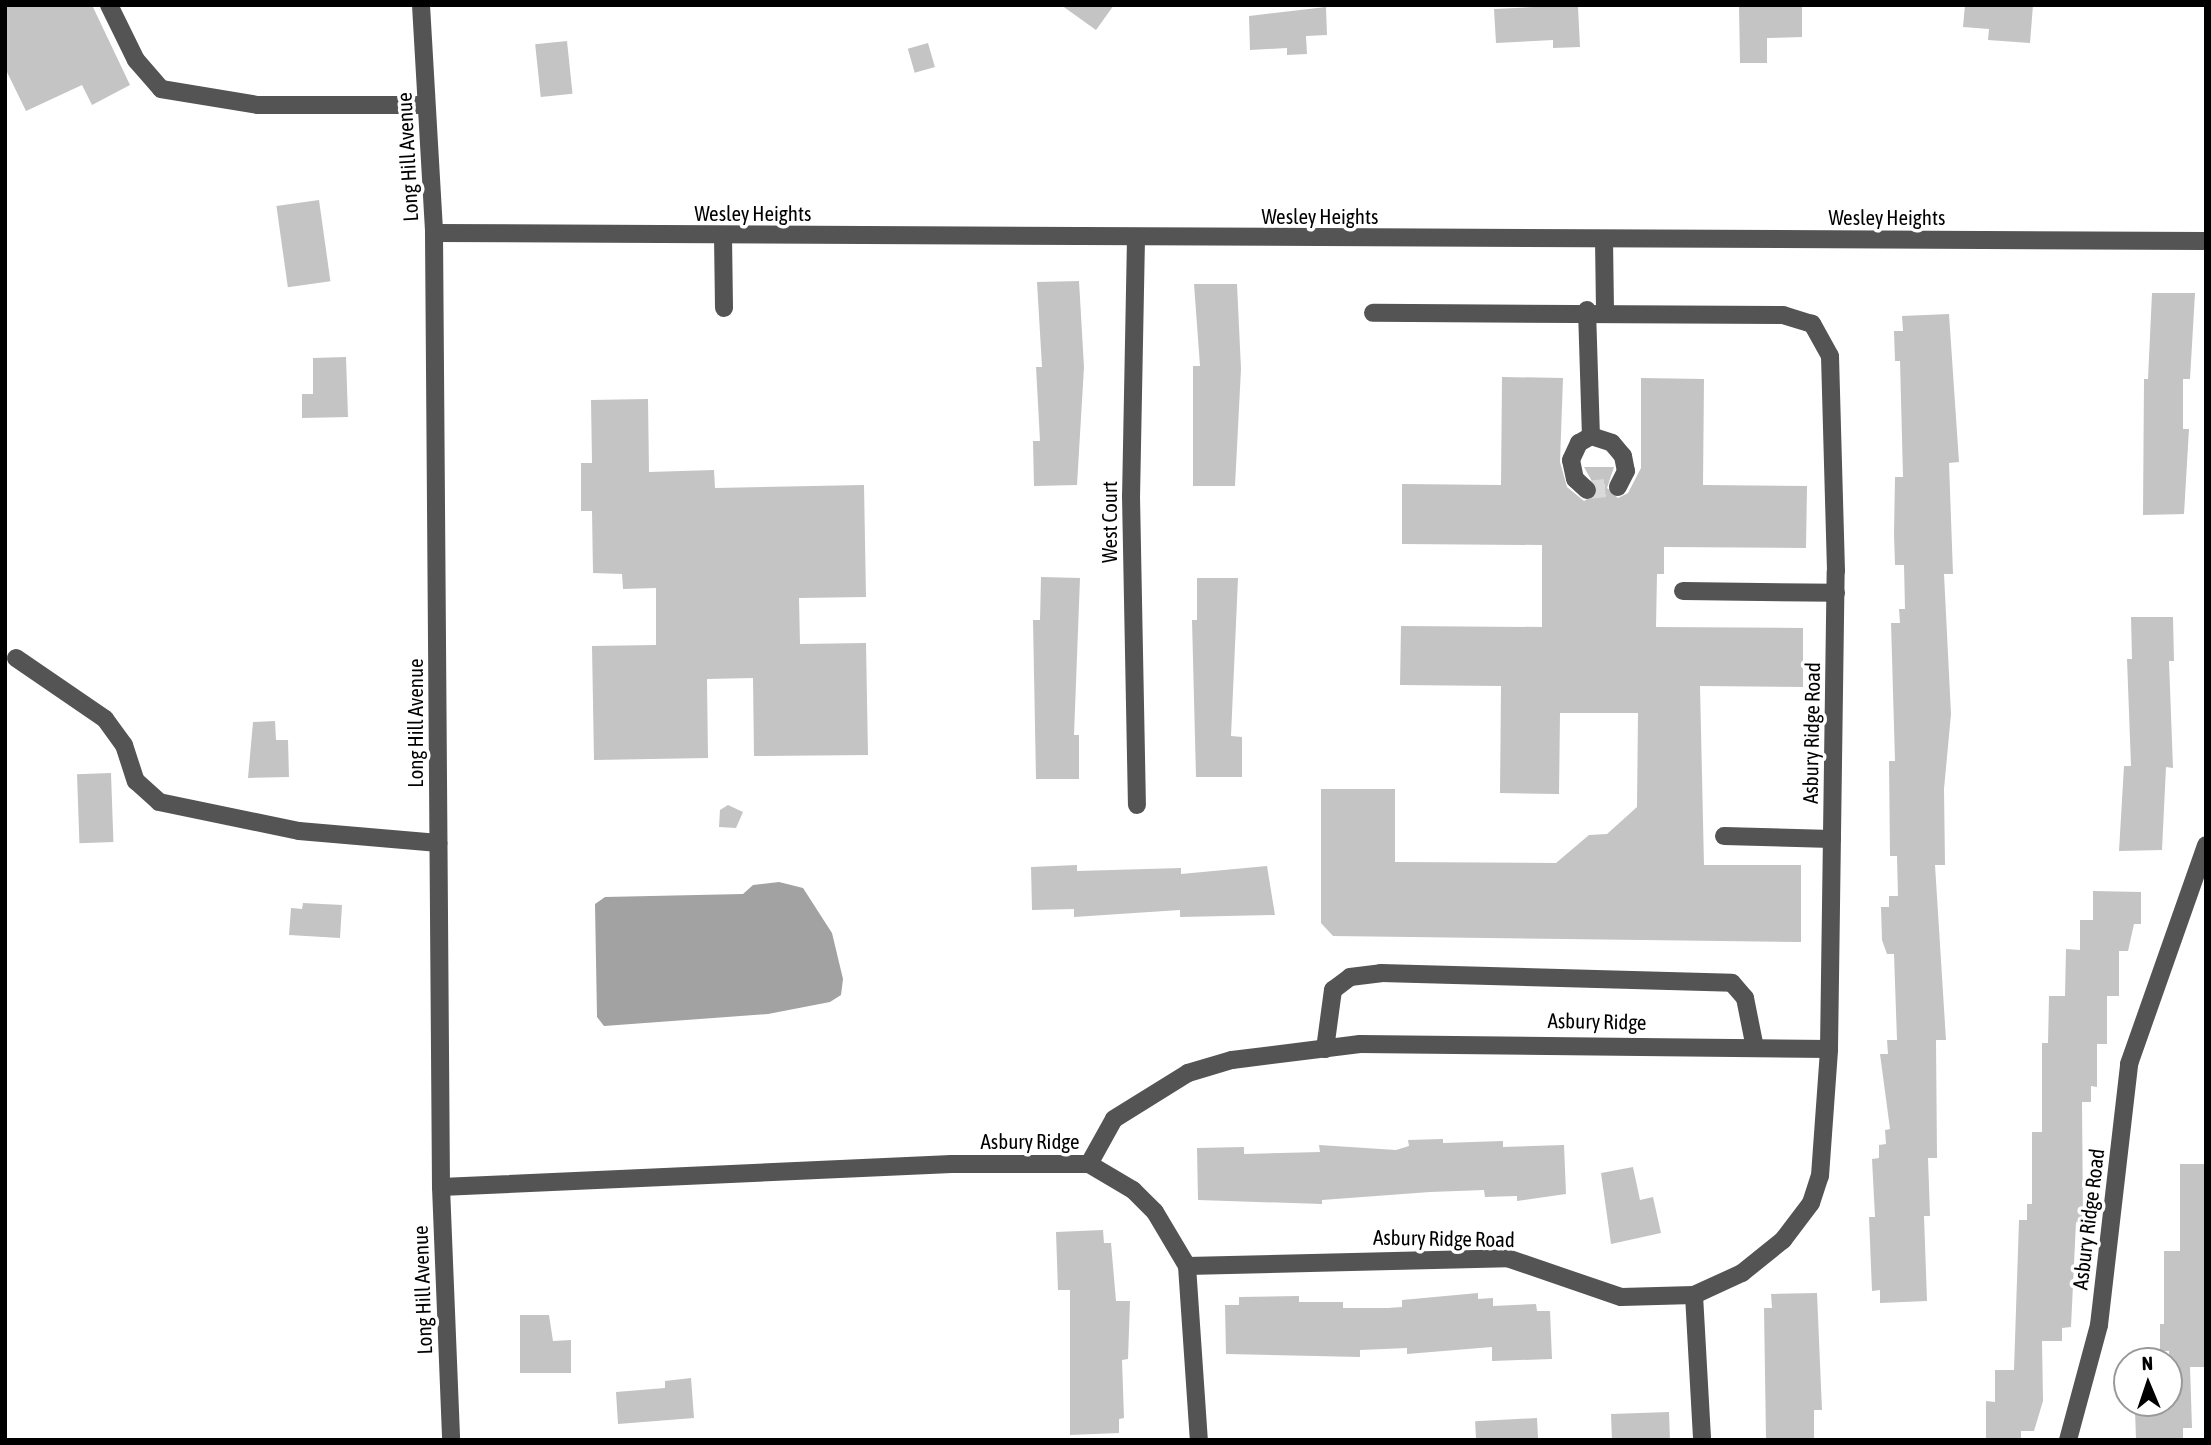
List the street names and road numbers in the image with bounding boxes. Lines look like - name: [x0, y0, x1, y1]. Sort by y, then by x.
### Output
- street label: Long Hill Avenue: [391, 92, 423, 222]
- street label: Wesley Heights: [695, 200, 811, 226]
- street label: Wesley Heights: [1262, 203, 1378, 229]
- street label: Wesley Heights: [1829, 204, 1945, 230]
- street label: West Court: [1096, 481, 1122, 563]
- street label: Long Hill Avenue: [402, 658, 428, 788]
- street label: Asbury Ridge Road: [1797, 662, 1825, 804]
- street label: Asbury Ridge: [1547, 1008, 1647, 1034]
- street label: Asbury Ridge: [981, 1128, 1079, 1154]
- street label: Asbury Ridge Road: [2067, 1147, 2109, 1291]
- street label: Asbury Ridge Road: [1373, 1224, 1515, 1252]
- street label: Long Hill Avenue: [407, 1225, 437, 1355]

